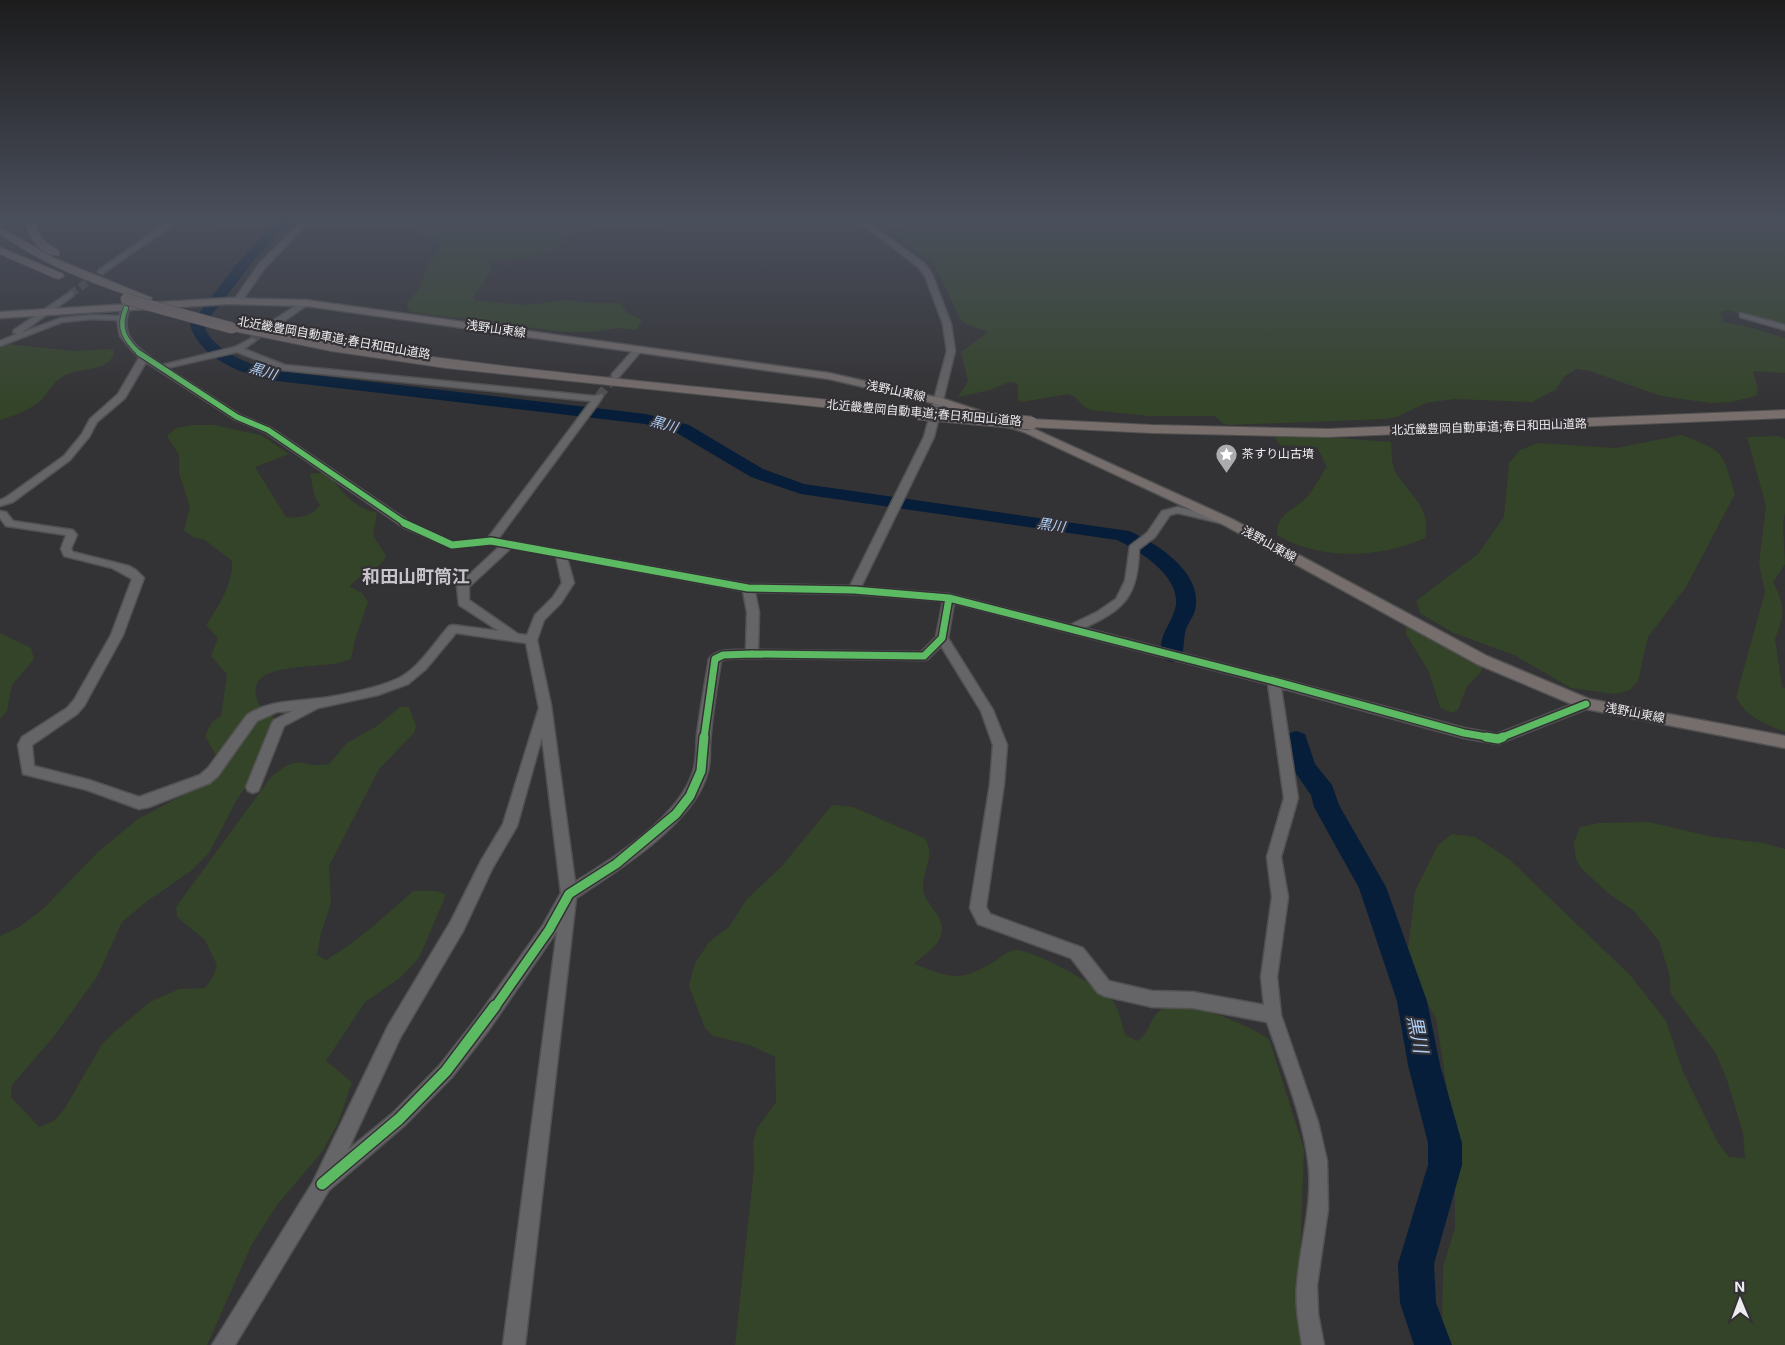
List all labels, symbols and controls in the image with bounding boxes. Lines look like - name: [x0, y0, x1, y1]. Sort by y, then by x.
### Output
- street label: 北近畿豊岡自動車道;春日和田山道路: [236, 313, 432, 362]
- street label: 浅野山東線: [465, 317, 527, 340]
- water label: 黒川: [247, 358, 281, 383]
- street label: 浅野山東線: [865, 377, 927, 404]
- street label: 北近畿豊岡自動車道;春日和田山道路: [826, 397, 1022, 428]
- water label: 黒川: [648, 411, 682, 436]
- street label: 北近畿豊岡自動車道;春日和田山道路: [1391, 416, 1587, 437]
- place icon: 茶すり山古墳: [1214, 442, 1238, 473]
- place label: 茶すり山古墳: [1242, 446, 1314, 461]
- water label: 黒川: [1036, 514, 1068, 535]
- street label: 浅野山東線: [1239, 522, 1299, 565]
- district label: 和田山町筒江: [362, 566, 470, 587]
- street label: 浅野山東線: [1604, 699, 1666, 726]
- water label: 黒川: [1403, 1013, 1433, 1057]
- north arrow: [1715, 1275, 1765, 1325]
- text: N: [1734, 1278, 1745, 1295]

